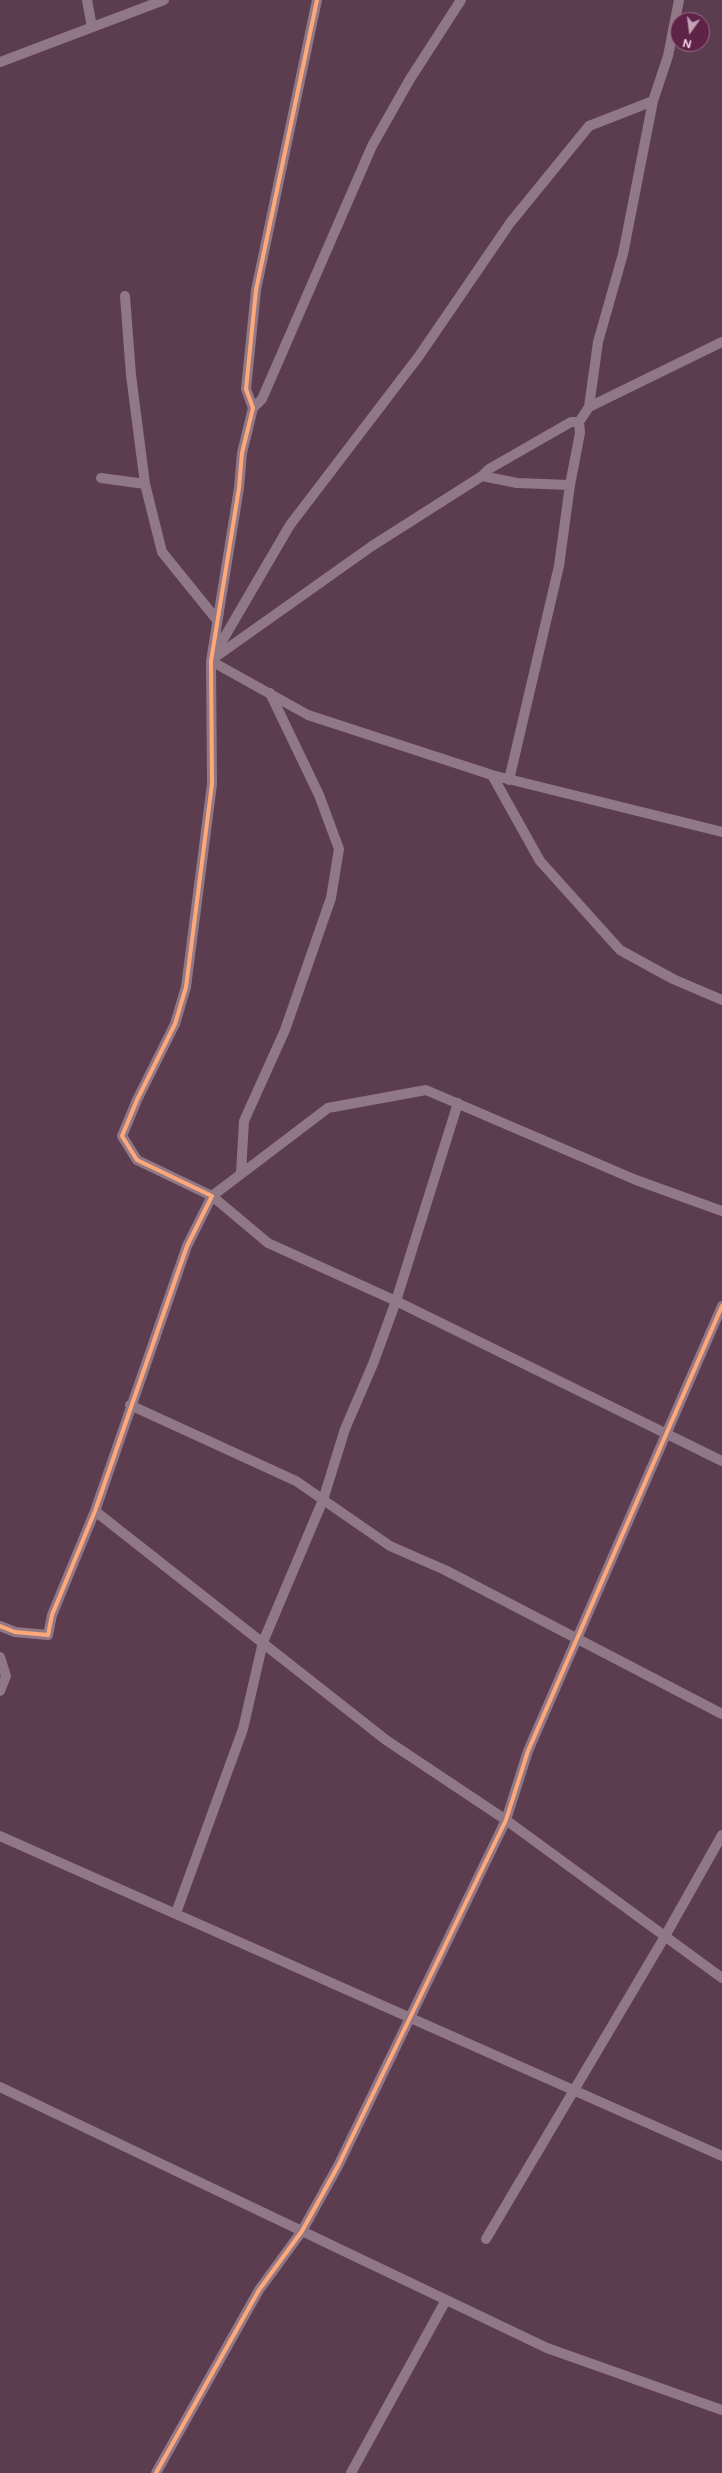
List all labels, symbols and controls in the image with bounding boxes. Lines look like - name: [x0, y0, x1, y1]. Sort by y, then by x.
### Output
- north arrow: [670, 12, 710, 52]
- text: N: [682, 36, 693, 50]

